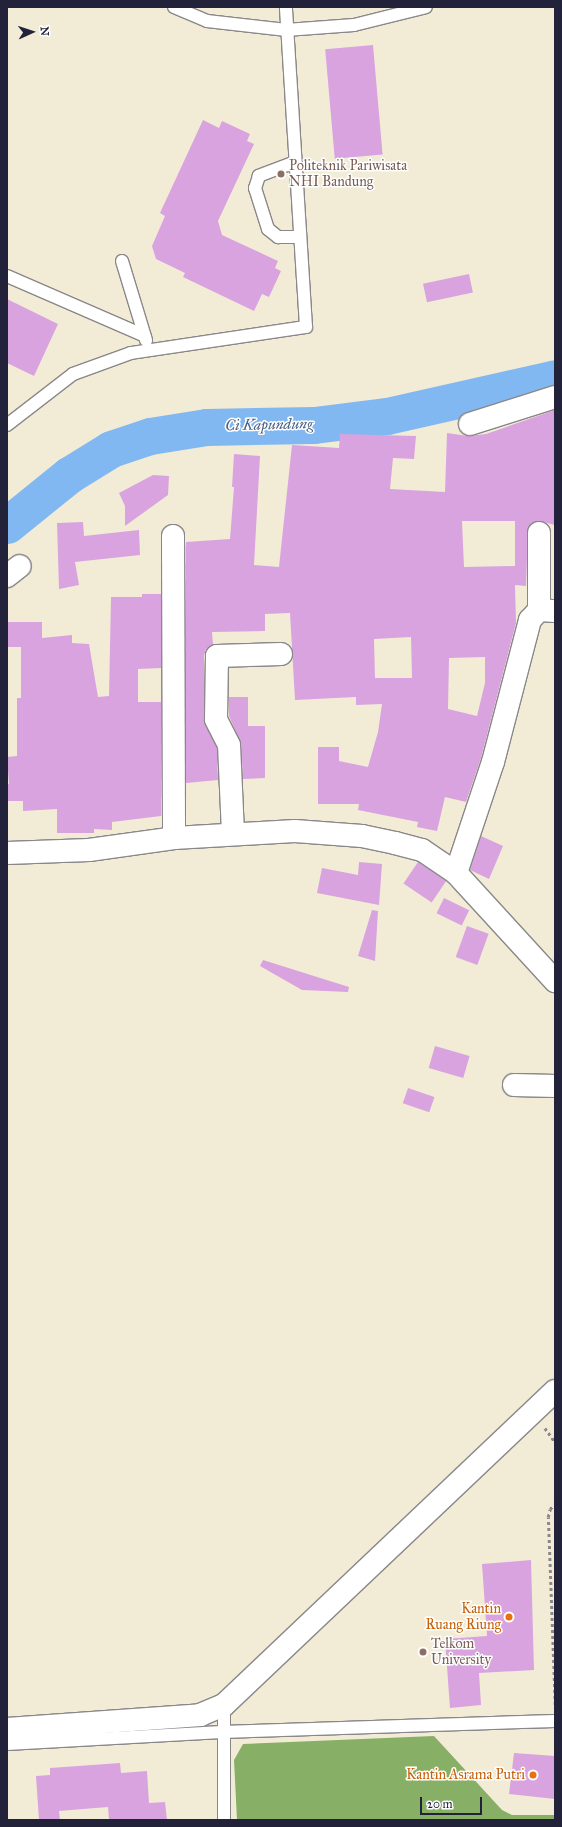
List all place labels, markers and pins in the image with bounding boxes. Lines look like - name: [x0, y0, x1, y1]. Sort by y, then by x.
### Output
- place label: Politeknik Pariwisata NHI Bandung: [289, 158, 407, 190]
- marker: Politeknik Pariwisata NHI Bandung: [276, 169, 286, 179]
- place label: Kantin Ruang Riung: [426, 1601, 501, 1634]
- marker: Kantin Ruang Riung: [504, 1612, 514, 1622]
- place label: Telkom University: [431, 1636, 491, 1668]
- marker: Telkom University: [418, 1647, 428, 1657]
- place label: Kantin Asrama Putri: [406, 1767, 525, 1783]
- marker: Kantin Asrama Putri: [528, 1770, 538, 1780]

